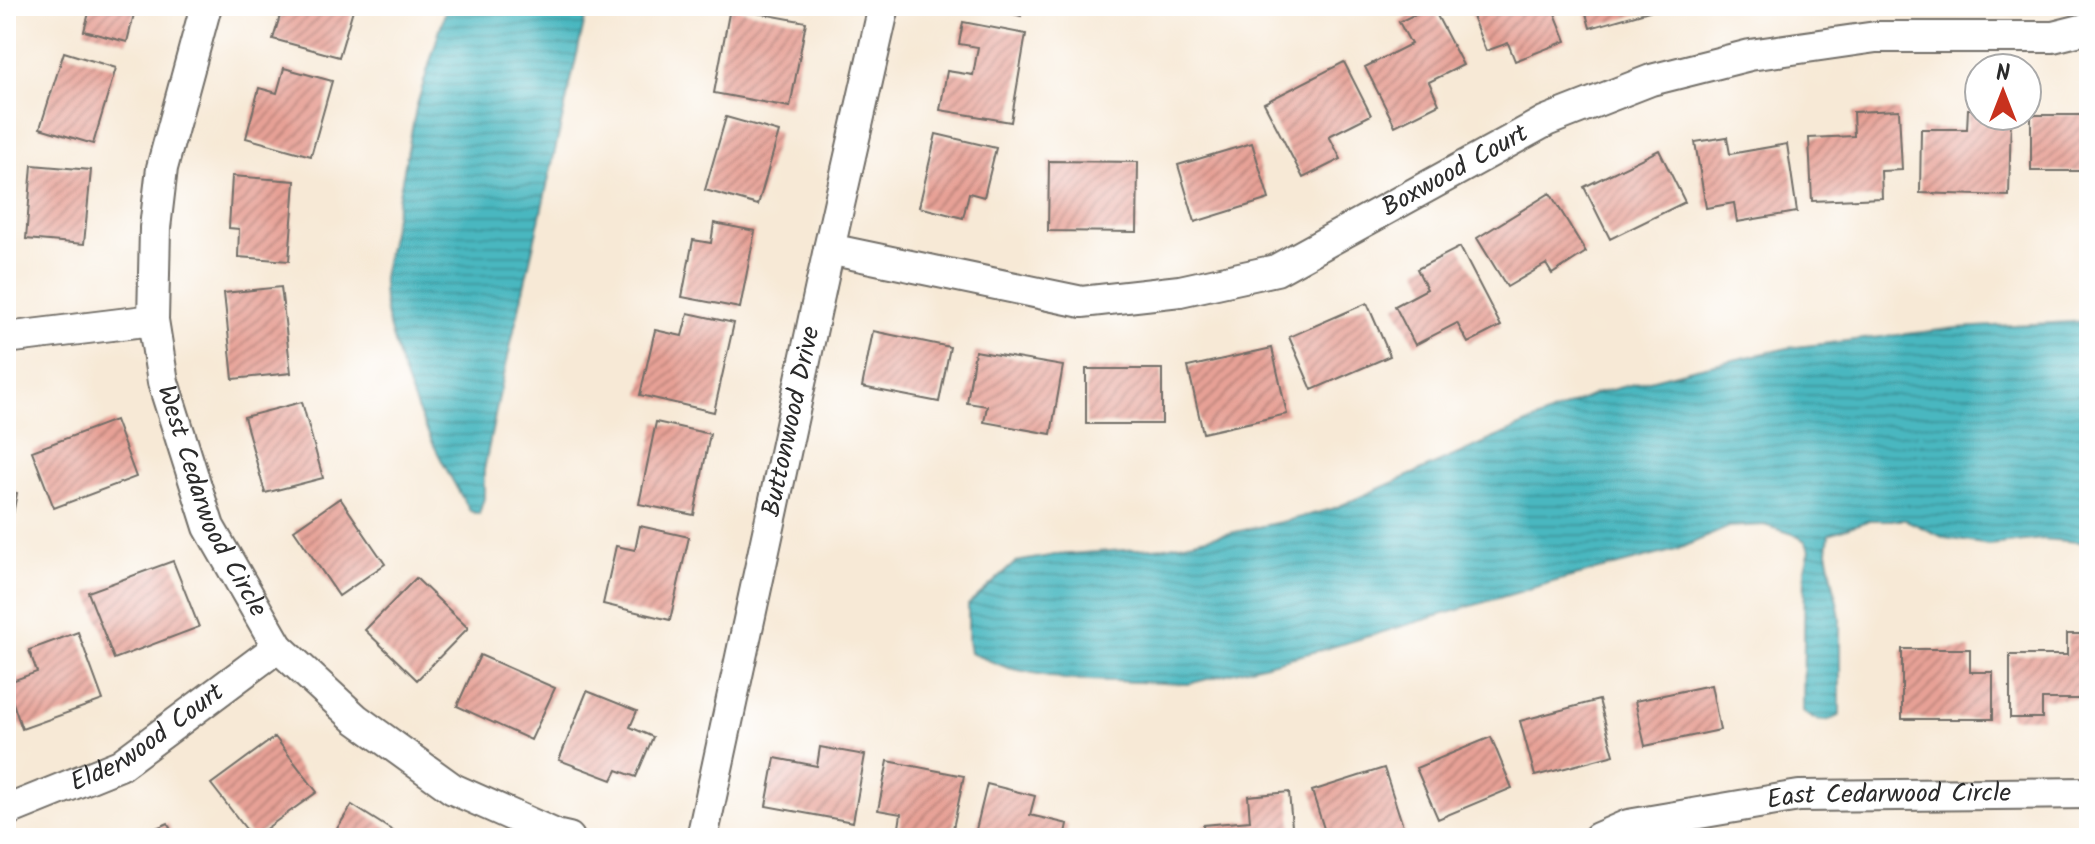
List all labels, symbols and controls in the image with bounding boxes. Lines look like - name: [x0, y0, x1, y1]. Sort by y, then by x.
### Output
- north arrow: [1963, 52, 2043, 132]
- text: N: [1996, 57, 2010, 92]
- street label: Boxwood Court: [1374, 113, 1537, 229]
- street label: Buttonwood Drive: [751, 322, 833, 521]
- street label: West Cedarwood Circle: [144, 380, 278, 626]
- street label: Elderwood Court: [64, 672, 234, 804]
- street label: East Cedarwood Circle: [1764, 773, 2012, 822]

